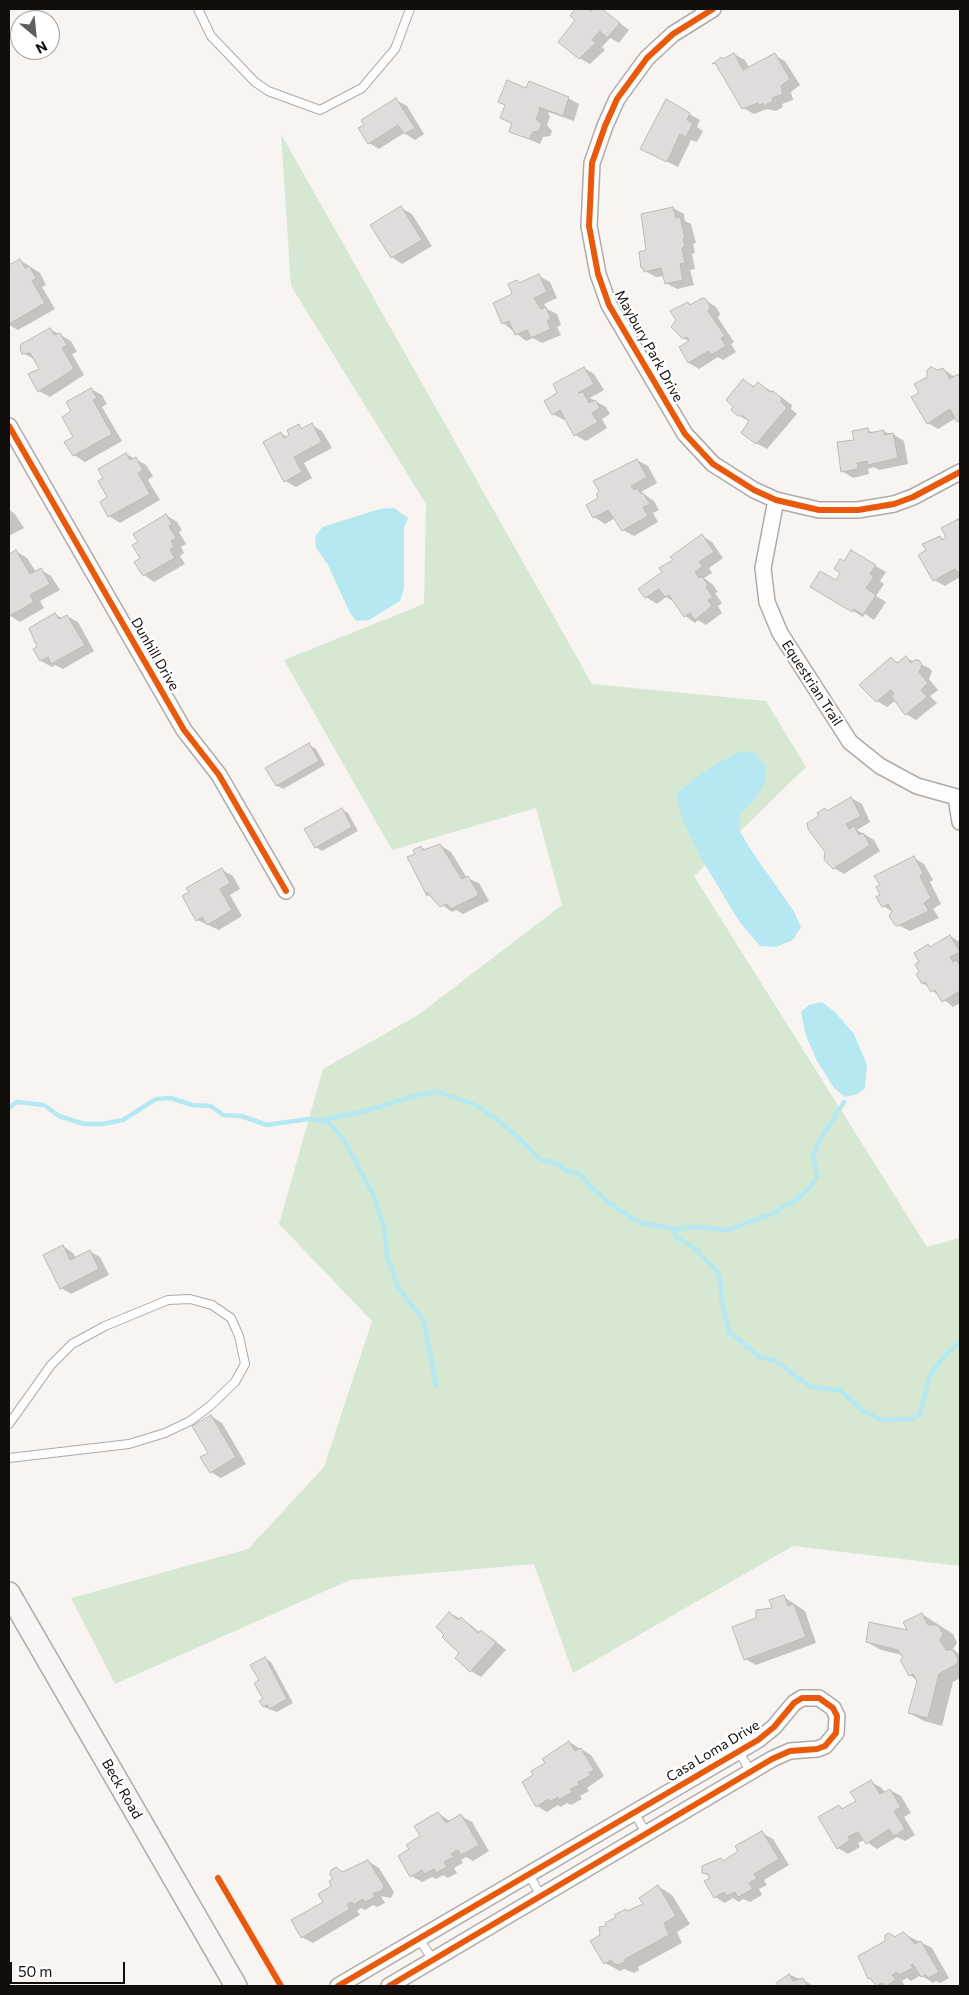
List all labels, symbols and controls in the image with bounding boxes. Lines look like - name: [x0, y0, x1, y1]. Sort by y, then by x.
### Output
- north arrow: [10, 10, 60, 60]
- text: N: [33, 38, 50, 58]
- street label: Maybury Park Drive: [611, 287, 687, 405]
- street label: Dunhill Drive: [127, 615, 183, 693]
- street label: Equestrian Trail: [778, 637, 846, 729]
- street label: Casa Loma Drive: [663, 1717, 763, 1785]
- street label: Beck Road: [98, 1756, 146, 1822]
- scale bar: [12, 1952, 128, 1984]
- text: 50 m: [18, 1962, 52, 1980]

